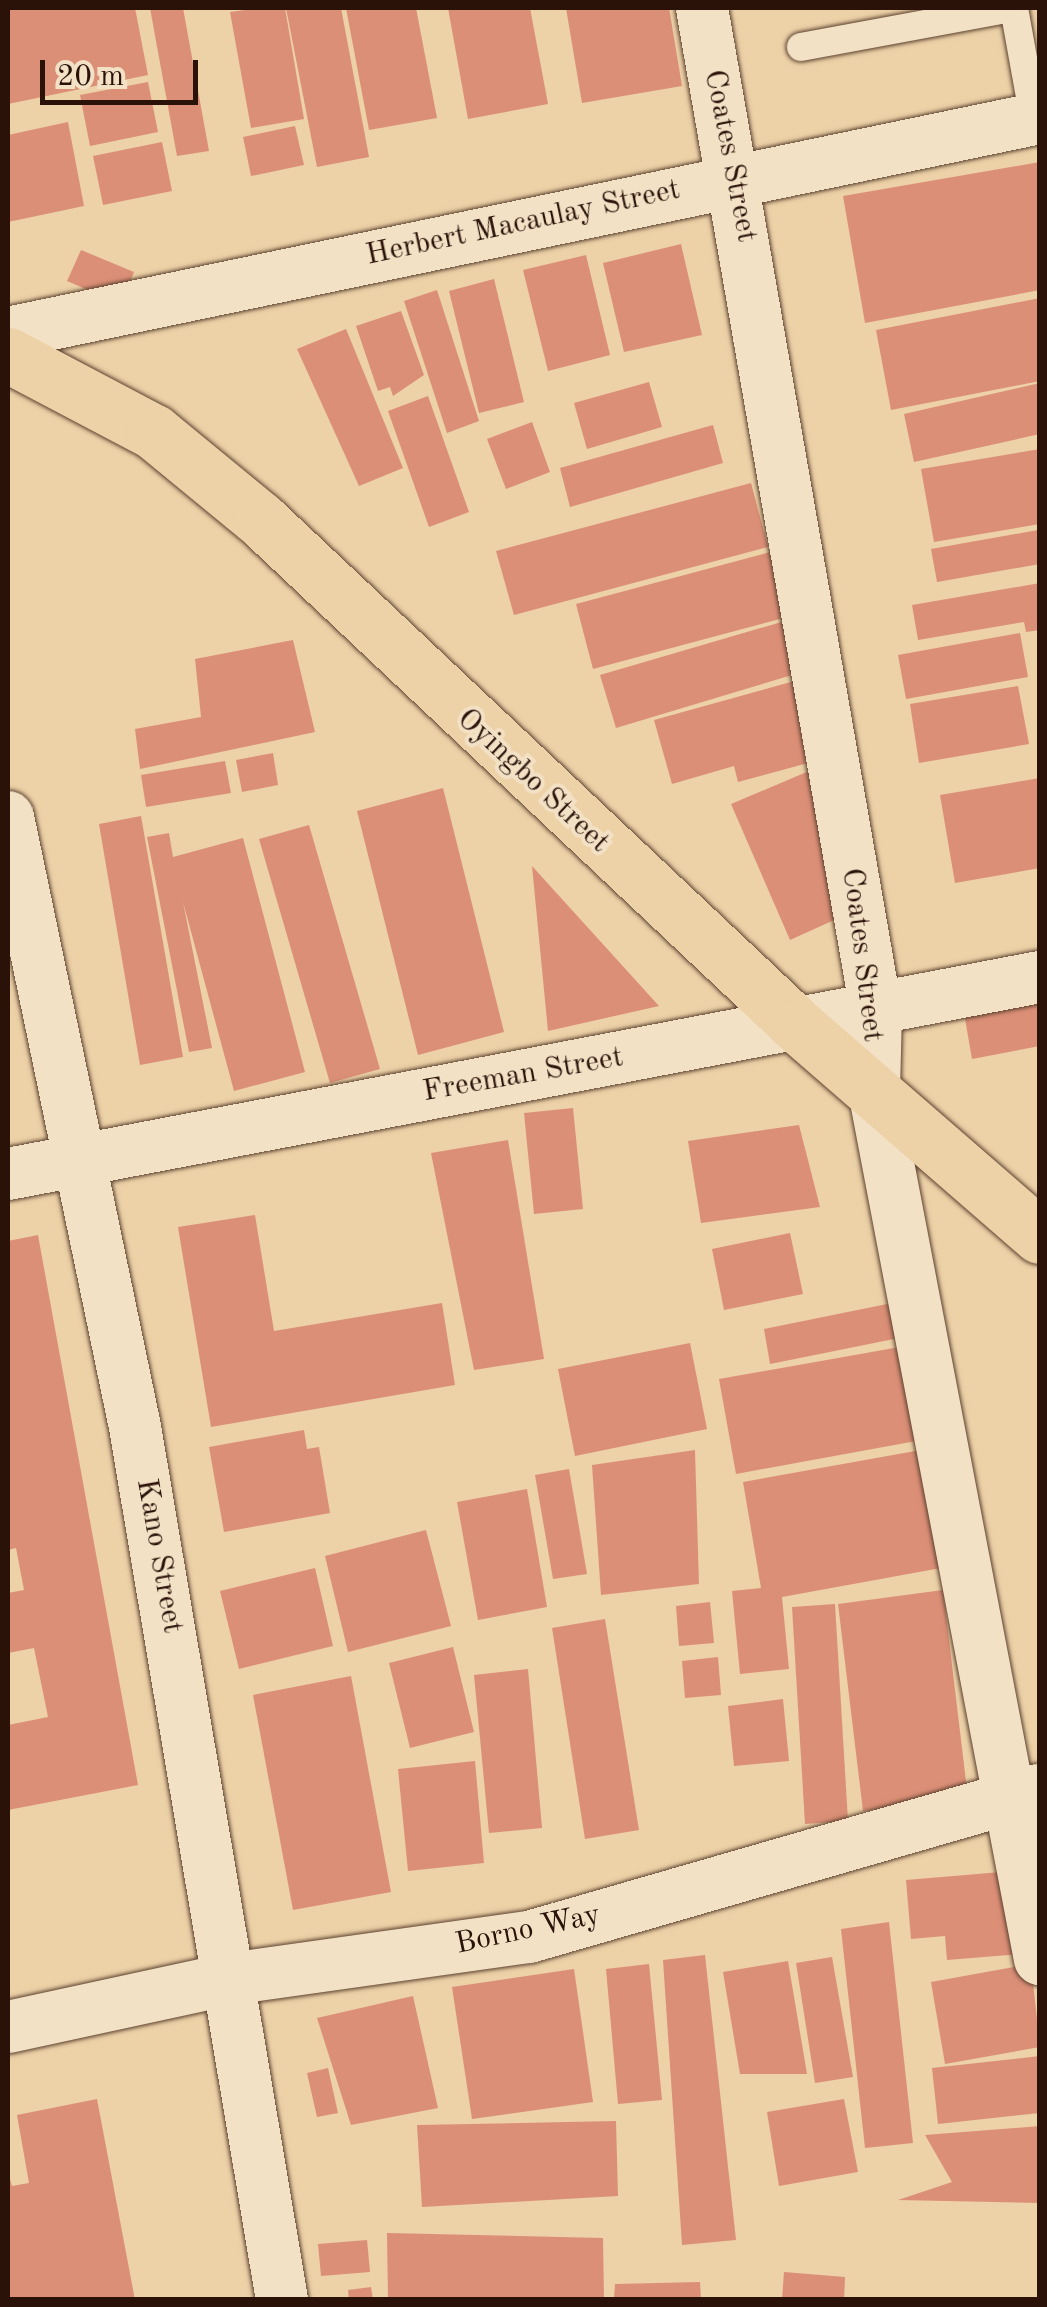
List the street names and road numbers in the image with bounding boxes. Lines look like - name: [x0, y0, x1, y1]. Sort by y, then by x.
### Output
- street label: Coates Street: [696, 67, 764, 245]
- street label: Herbert Macaulay Street: [363, 172, 683, 274]
- street label: Oyingbo Street: [449, 701, 617, 861]
- street label: Coates Street: [833, 866, 891, 1044]
- street label: Freeman Street: [420, 1040, 626, 1110]
- street label: Kano Street: [128, 1476, 190, 1636]
- street label: Borno Way: [452, 1897, 604, 1963]

